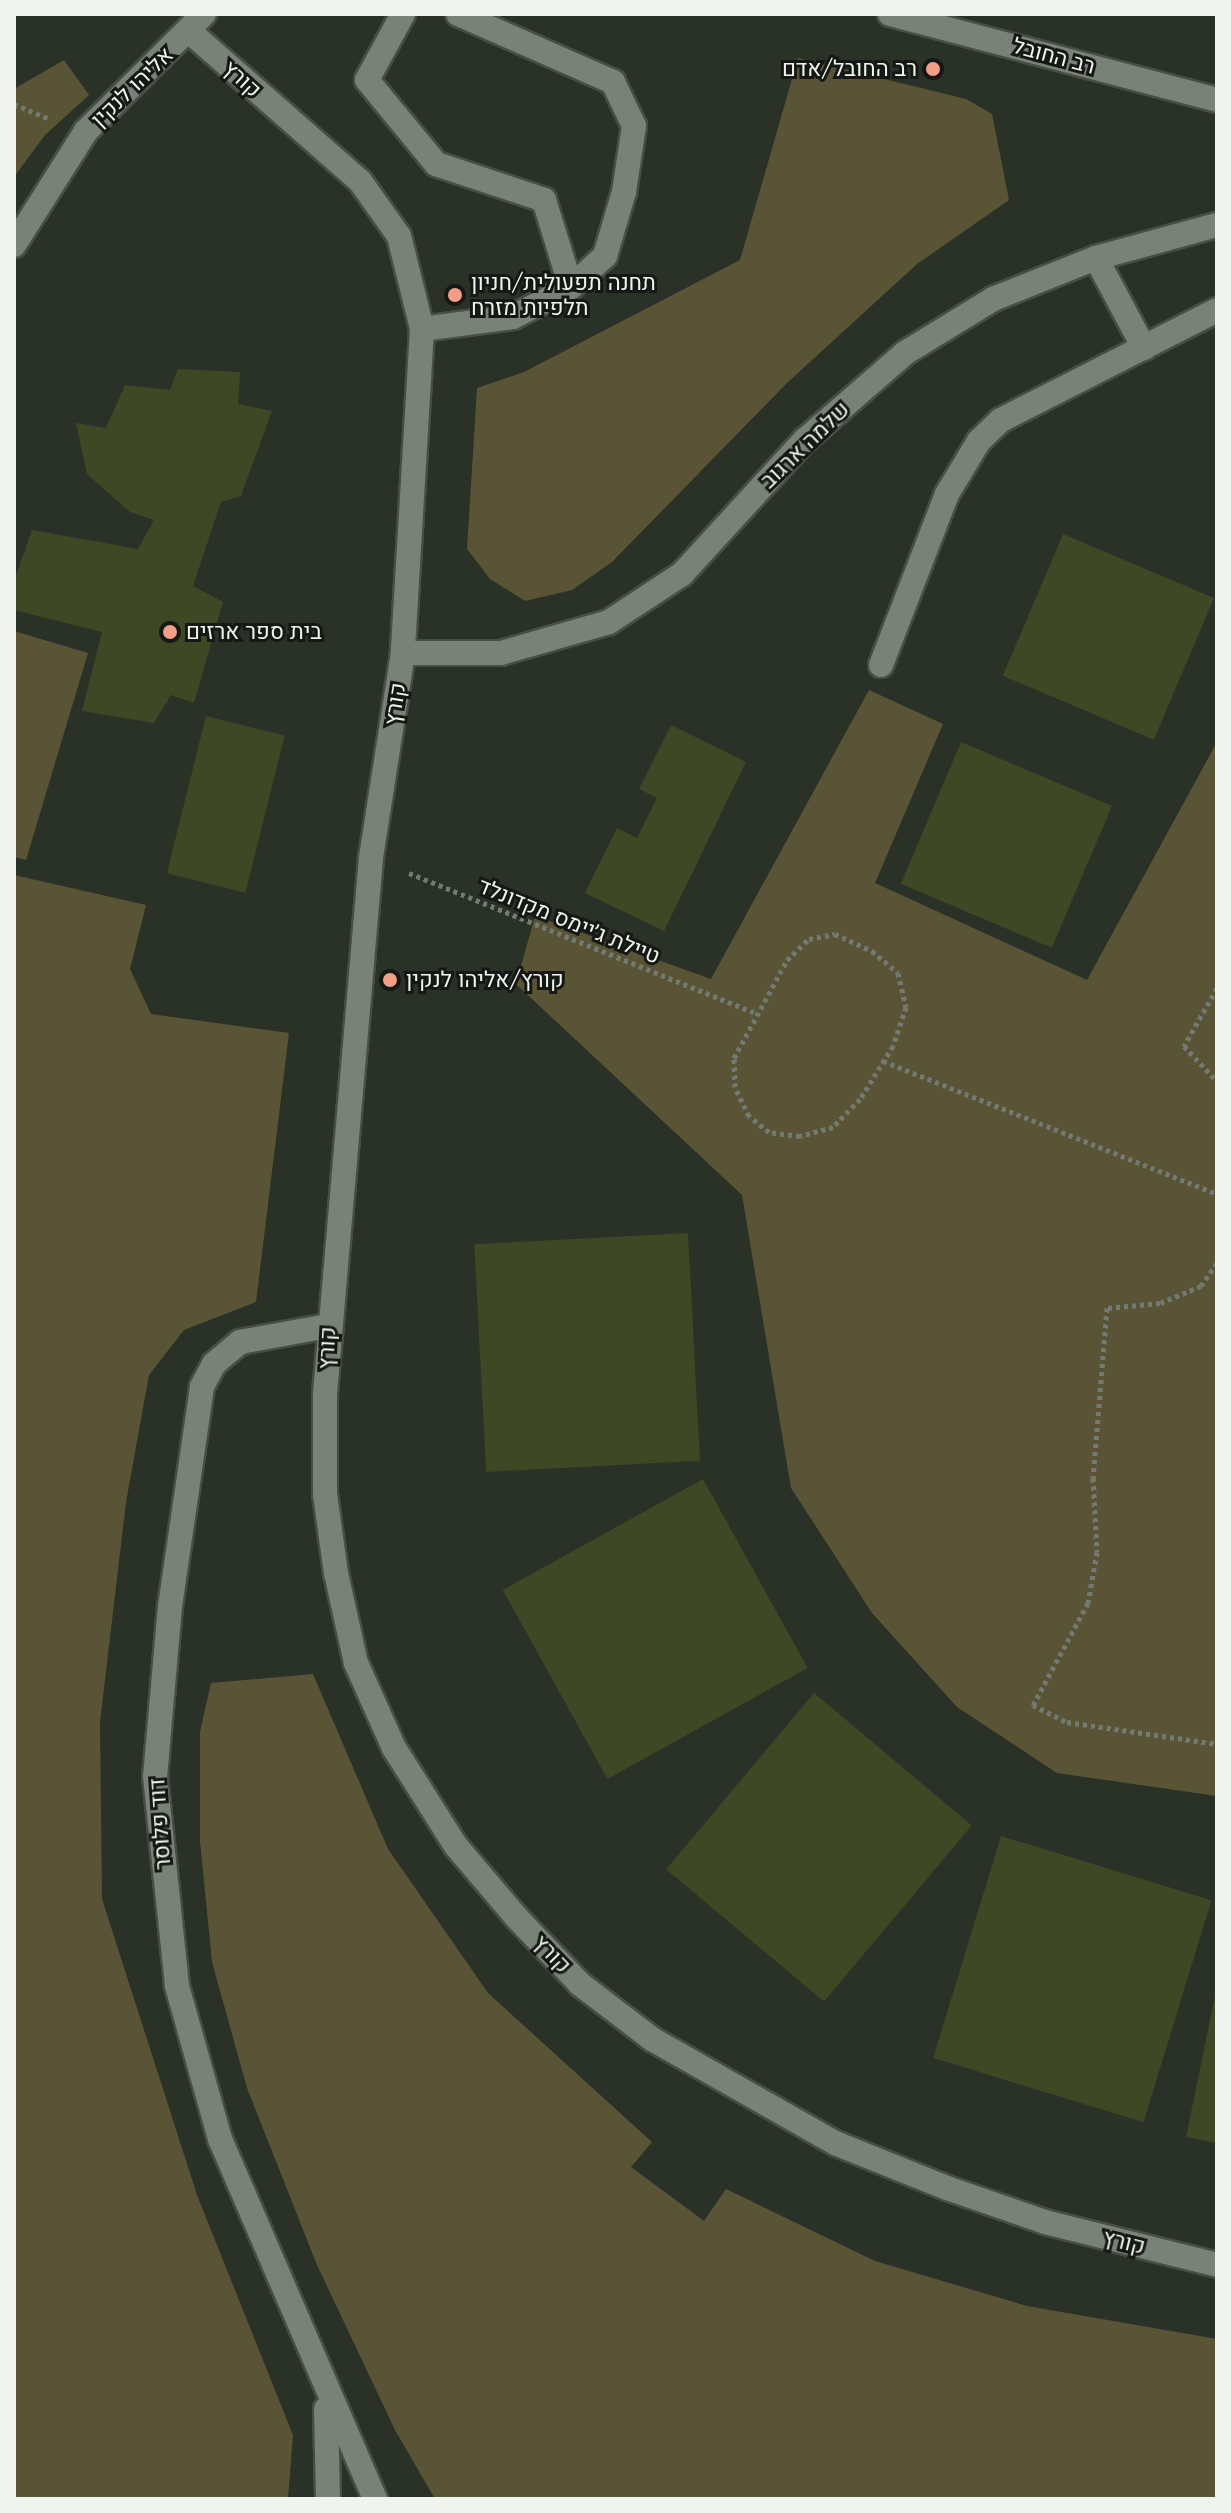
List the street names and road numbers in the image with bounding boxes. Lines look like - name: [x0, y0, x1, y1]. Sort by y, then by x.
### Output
- street label: רב החובל: [1010, 32, 1098, 80]
- street label: אליהו לנקין: [86, 42, 178, 132]
- street label: קורץ: [217, 55, 267, 103]
- street label: שלמה ארגוב: [755, 396, 855, 494]
- street label: קורץ: [379, 681, 411, 727]
- street label: טיילת ג׳יימס מקדונלד: [474, 872, 664, 970]
- street label: קורץ: [313, 1326, 341, 1370]
- street label: דוד פלוסר: [144, 1777, 176, 1871]
- street label: קורץ: [528, 1929, 576, 1979]
- street label: קורץ: [1100, 2224, 1148, 2260]

